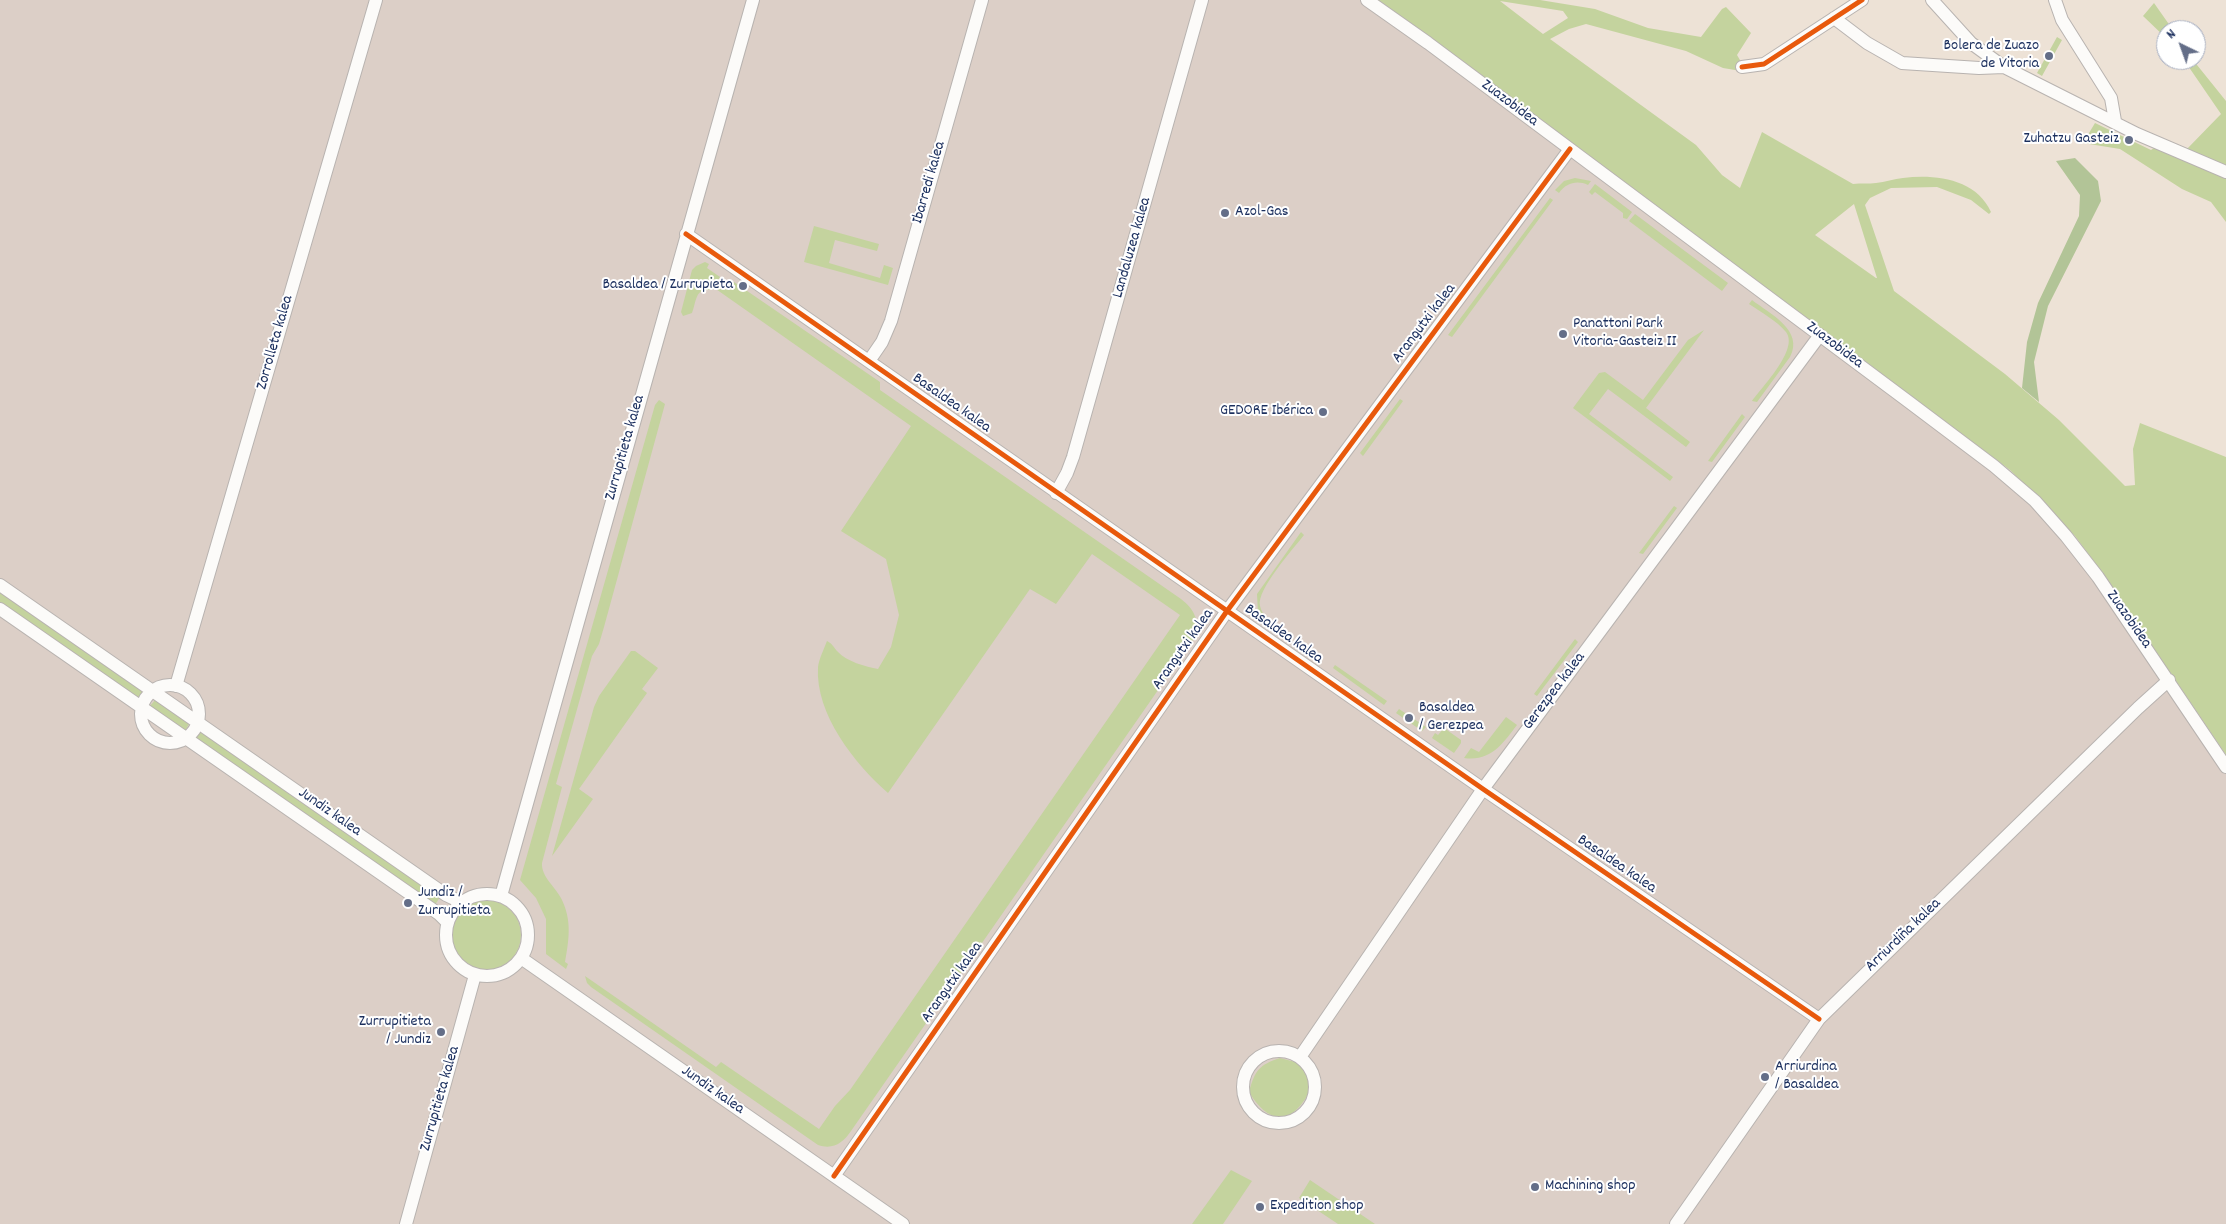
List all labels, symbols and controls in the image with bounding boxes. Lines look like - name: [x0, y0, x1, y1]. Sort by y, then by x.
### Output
- north arrow: [2156, 20, 2206, 70]
- text: N: [2162, 25, 2181, 44]
- place label: Bolera de Zuazo de Vitoria: [1943, 37, 2039, 75]
- marker: Bolera de Zuazo de Vitoria: [2043, 50, 2055, 62]
- street label: Zuazobidea: [1477, 76, 1541, 132]
- place label: Zuhatzu Gasteiz: [2023, 130, 2119, 150]
- marker: Zuhatzu Gasteiz: [2123, 134, 2135, 146]
- street label: Ibarredi kalea: [909, 140, 951, 226]
- street label: Landaluzea kalea: [1109, 195, 1157, 301]
- place label: Azol-Gas: [1235, 203, 1289, 223]
- marker: Azol-Gas: [1219, 207, 1231, 219]
- place label: Basaldea / Zurrupieta: [602, 276, 733, 296]
- marker: Basaldea / Zurrupieta: [737, 280, 749, 292]
- street label: Arangutxi kalea: [1389, 281, 1461, 367]
- street label: Zorrolleta kalea: [253, 294, 299, 392]
- place label: Panattoni Park Vitoria-Gasteiz II: [1573, 315, 1676, 353]
- street label: Zuazobidea: [1802, 318, 1866, 374]
- marker: Panattoni Park Vitoria-Gasteiz II: [1557, 328, 1569, 340]
- street label: Basaldea kalea: [908, 370, 994, 438]
- street label: Zurrupitieta kalea: [602, 393, 650, 503]
- place label: GEDORE Ibérica: [1220, 402, 1313, 422]
- marker: GEDORE Ibérica: [1317, 406, 1329, 418]
- street label: Zuazobidea: [2101, 587, 2155, 653]
- street label: Basaldea kalea: [1240, 601, 1326, 669]
- street label: Arangutxi kalea: [1149, 606, 1219, 694]
- street label: Gerezpea kalea: [1520, 649, 1590, 735]
- place label: Basaldea / Gerezpea: [1419, 699, 1483, 737]
- marker: Basaldea / Gerezpea: [1403, 712, 1415, 724]
- street label: Jundiz kalea: [294, 784, 364, 842]
- street label: Basaldea kalea: [1573, 832, 1659, 898]
- place label: Jundiz / Zurrupitieta: [418, 884, 490, 922]
- street label: Arriurdiña kalea: [1862, 895, 1946, 977]
- marker: Jundiz / Zurrupitieta: [402, 897, 414, 909]
- street label: Arangutxi kalea: [918, 939, 988, 1027]
- place label: Zurrupitieta / Jundiz: [359, 1013, 431, 1051]
- marker: Zurrupitieta / Jundiz: [435, 1026, 447, 1038]
- street label: Zurrupitieta kalea: [417, 1044, 465, 1154]
- place label: Arriurdina / Basaldea: [1775, 1058, 1838, 1096]
- street label: Jundiz kalea: [677, 1062, 747, 1120]
- marker: Arriurdina / Basaldea: [1759, 1071, 1771, 1083]
- place label: Machining shop: [1545, 1177, 1636, 1197]
- marker: Machining shop: [1529, 1181, 1541, 1193]
- place label: Expedition shop: [1270, 1197, 1364, 1217]
- marker: Expedition shop: [1254, 1201, 1266, 1213]

